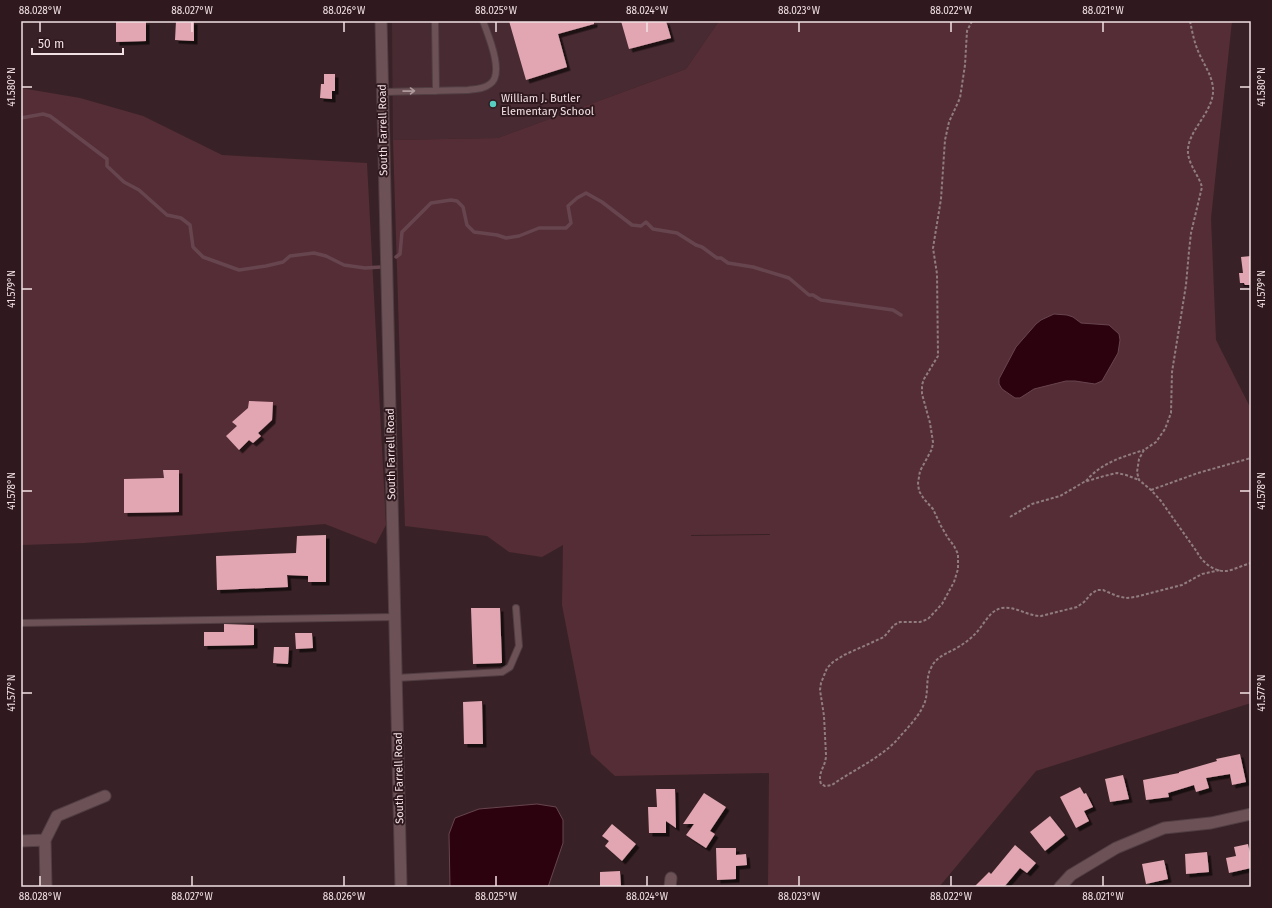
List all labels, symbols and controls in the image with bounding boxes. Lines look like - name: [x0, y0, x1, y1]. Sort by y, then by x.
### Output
- text: 88.028°W: [19, 5, 62, 17]
- text: 88.027°W: [171, 5, 214, 17]
- text: 88.026°W: [323, 5, 366, 17]
- text: 88.025°W: [475, 5, 518, 17]
- text: 88.024°W: [626, 5, 669, 17]
- text: 88.023°W: [778, 5, 821, 17]
- text: 88.022°W: [930, 5, 973, 17]
- text: 88.021°W: [1082, 5, 1124, 17]
- scale bar: [32, 30, 123, 56]
- text: 50 m: [38, 37, 64, 51]
- text: 41.580°N: [6, 67, 18, 107]
- text: 41.580°N: [1256, 67, 1268, 107]
- street label: South Farrell Road: [376, 84, 390, 176]
- one-way arrow: [402, 87, 415, 95]
- place label: William J. Butler Elementary School: [501, 92, 594, 118]
- marker: William J. Butler Elementary School: [488, 99, 498, 109]
- text: 41.579°N: [6, 270, 18, 308]
- text: 41.579°N: [1256, 270, 1268, 308]
- street label: South Farrell Road: [384, 408, 398, 500]
- text: 41.578°N: [6, 472, 18, 510]
- text: 41.578°N: [1256, 472, 1268, 510]
- text: 41.577°N: [6, 674, 18, 712]
- text: 41.577°N: [1256, 674, 1268, 712]
- street label: South Farrell Road: [392, 732, 406, 824]
- text: 88.028°W: [19, 891, 62, 903]
- text: 88.027°W: [171, 891, 214, 903]
- text: 88.026°W: [323, 891, 366, 903]
- text: 88.025°W: [475, 891, 518, 903]
- text: 88.024°W: [626, 891, 669, 903]
- text: 88.023°W: [778, 891, 821, 903]
- text: 88.022°W: [930, 891, 973, 903]
- text: 88.021°W: [1082, 891, 1124, 903]

